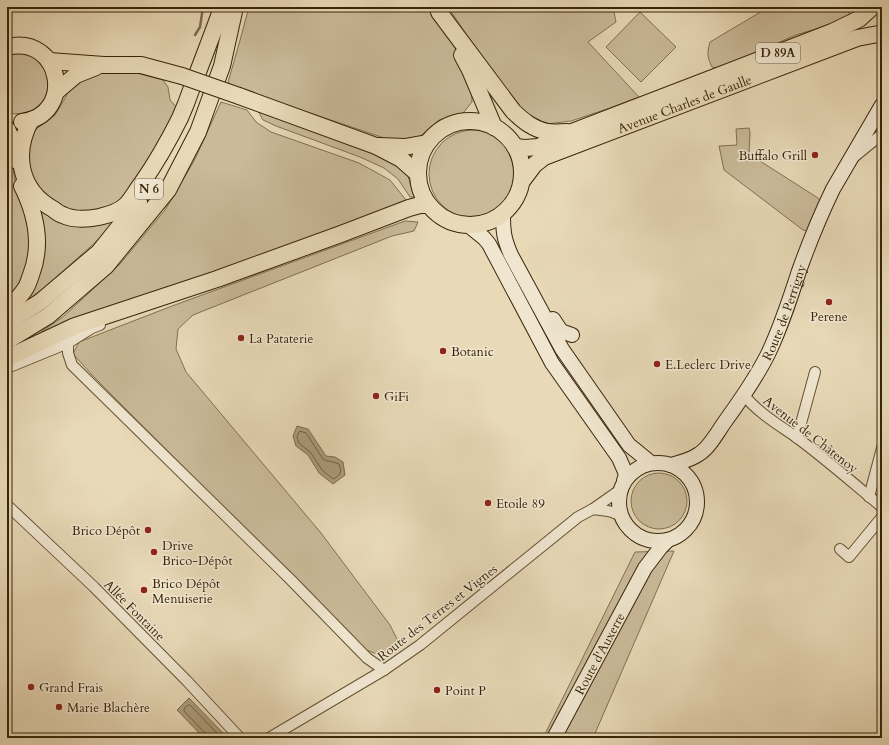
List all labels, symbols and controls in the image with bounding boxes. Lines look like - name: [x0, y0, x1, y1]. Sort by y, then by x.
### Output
- road number: D 89A: [756, 43, 800, 63]
- street label: Avenue Charles de Gaulle: [615, 71, 754, 138]
- place label: Buffalo Grill: [738, 147, 808, 165]
- marker: Buffalo Grill: [810, 150, 820, 160]
- road number: N 6: [135, 179, 163, 199]
- street label: Route de Perrigny: [758, 262, 811, 364]
- marker: Perene: [824, 297, 834, 307]
- place label: Perene: [810, 308, 848, 326]
- place label: La Pataterie: [249, 330, 313, 348]
- marker: La Pataterie: [236, 333, 246, 343]
- place label: Botanic: [451, 343, 494, 361]
- marker: Botanic: [438, 346, 448, 356]
- place label: E.Leclerc Drive: [665, 356, 751, 374]
- marker: E.Leclerc Drive: [652, 359, 662, 369]
- place label: GiFi: [384, 388, 409, 406]
- marker: GiFi: [371, 391, 381, 401]
- street label: Avenue de Châtenoy: [759, 392, 862, 478]
- place label: Etoile 89: [496, 495, 545, 513]
- marker: Etoile 89: [483, 498, 493, 508]
- place label: Brico Dépôt: [72, 522, 140, 540]
- marker: Brico Dépôt: [143, 525, 153, 535]
- place label: Drive Brico-Dépôt: [162, 537, 233, 570]
- marker: Drive Brico-Dépôt: [149, 547, 159, 557]
- street label: Route des Terres et Vignes: [374, 560, 501, 665]
- place label: Brico Dépôt Menuiserie: [152, 575, 220, 608]
- street label: Allée Fontaine: [100, 576, 169, 645]
- marker: Brico Dépôt Menuiserie: [139, 585, 149, 595]
- street label: Route d'Auxerre: [571, 610, 630, 698]
- place label: Grand Frais: [39, 679, 103, 697]
- marker: Grand Frais: [26, 682, 36, 692]
- place label: Point P: [445, 682, 486, 700]
- marker: Point P: [432, 685, 442, 695]
- place label: Marie Blachère: [67, 699, 150, 717]
- marker: Marie Blachère: [54, 702, 64, 712]

